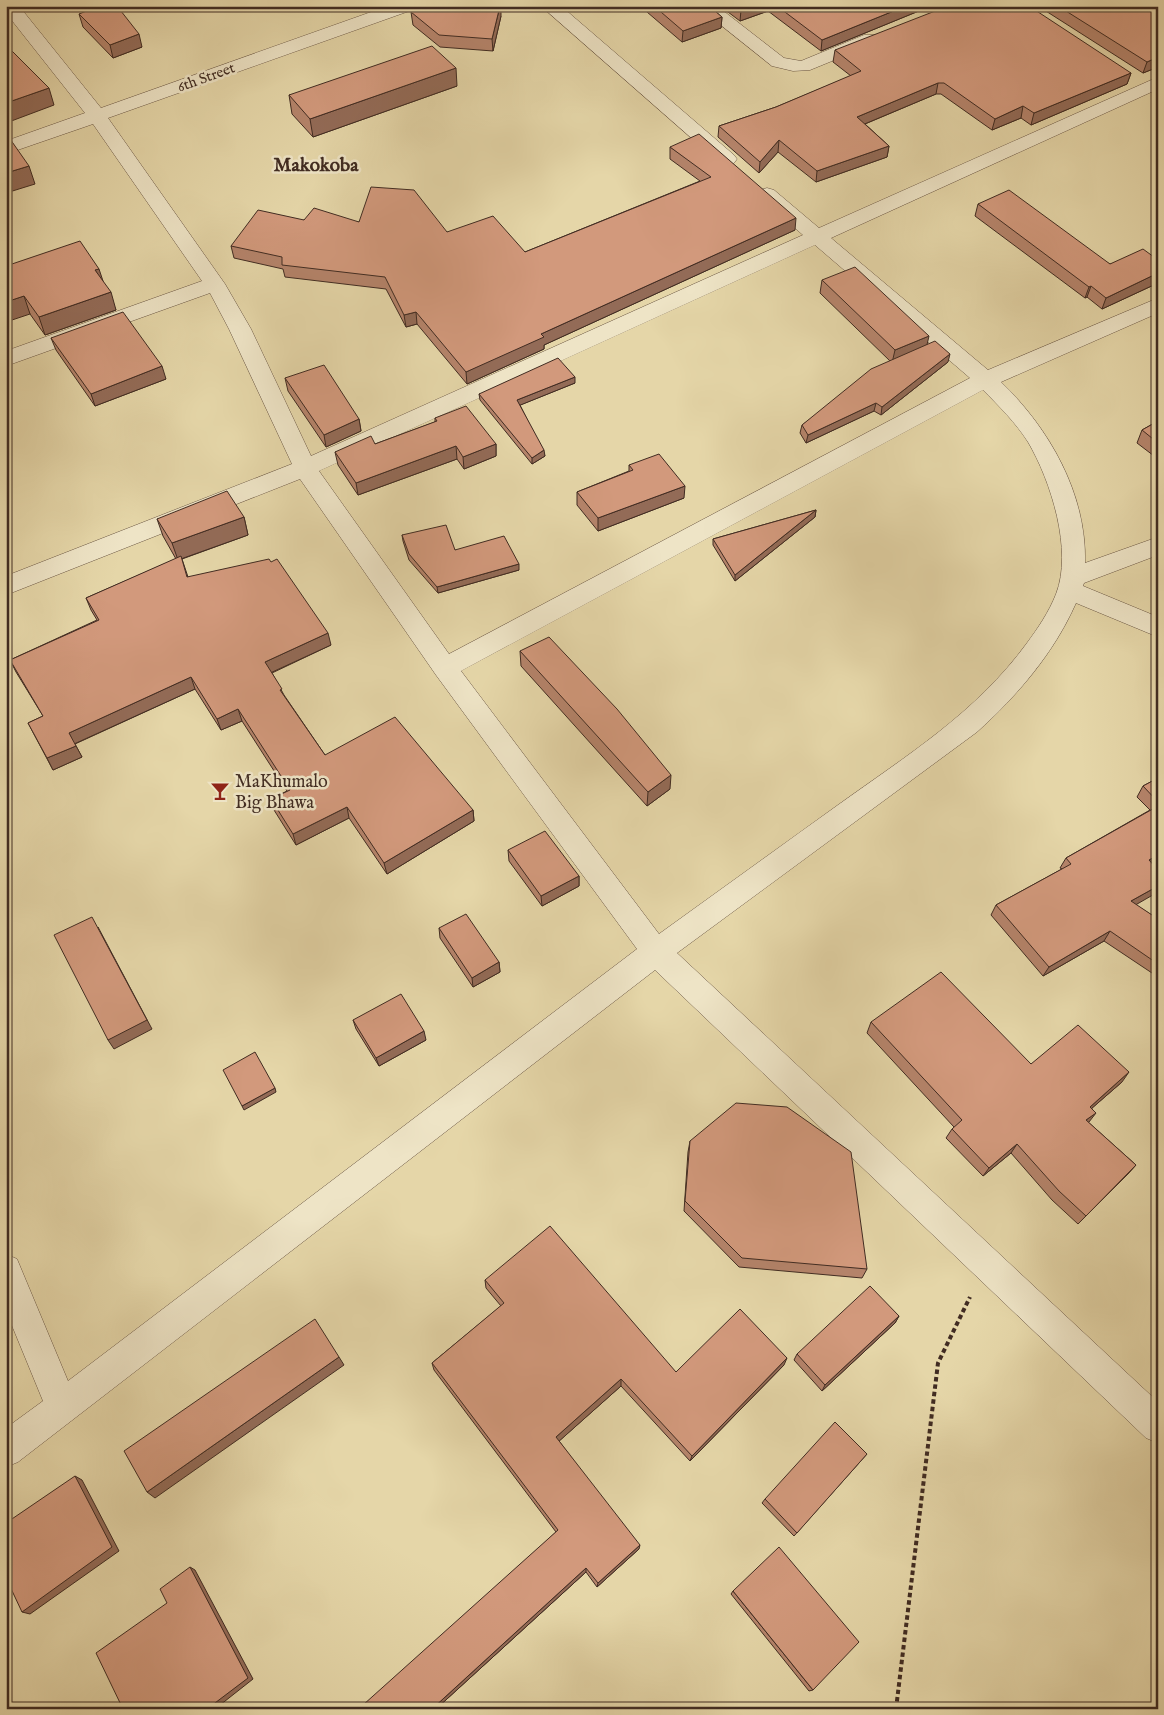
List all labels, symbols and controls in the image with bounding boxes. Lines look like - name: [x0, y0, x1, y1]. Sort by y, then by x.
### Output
- street label: 6th Street: [175, 58, 238, 97]
- district label: Makokoba: [274, 154, 359, 178]
- place label: MaKhumalo Big Bhawa: [235, 771, 328, 815]
- bar icon: MaKhumalo Big Bhawa: [209, 780, 231, 802]

